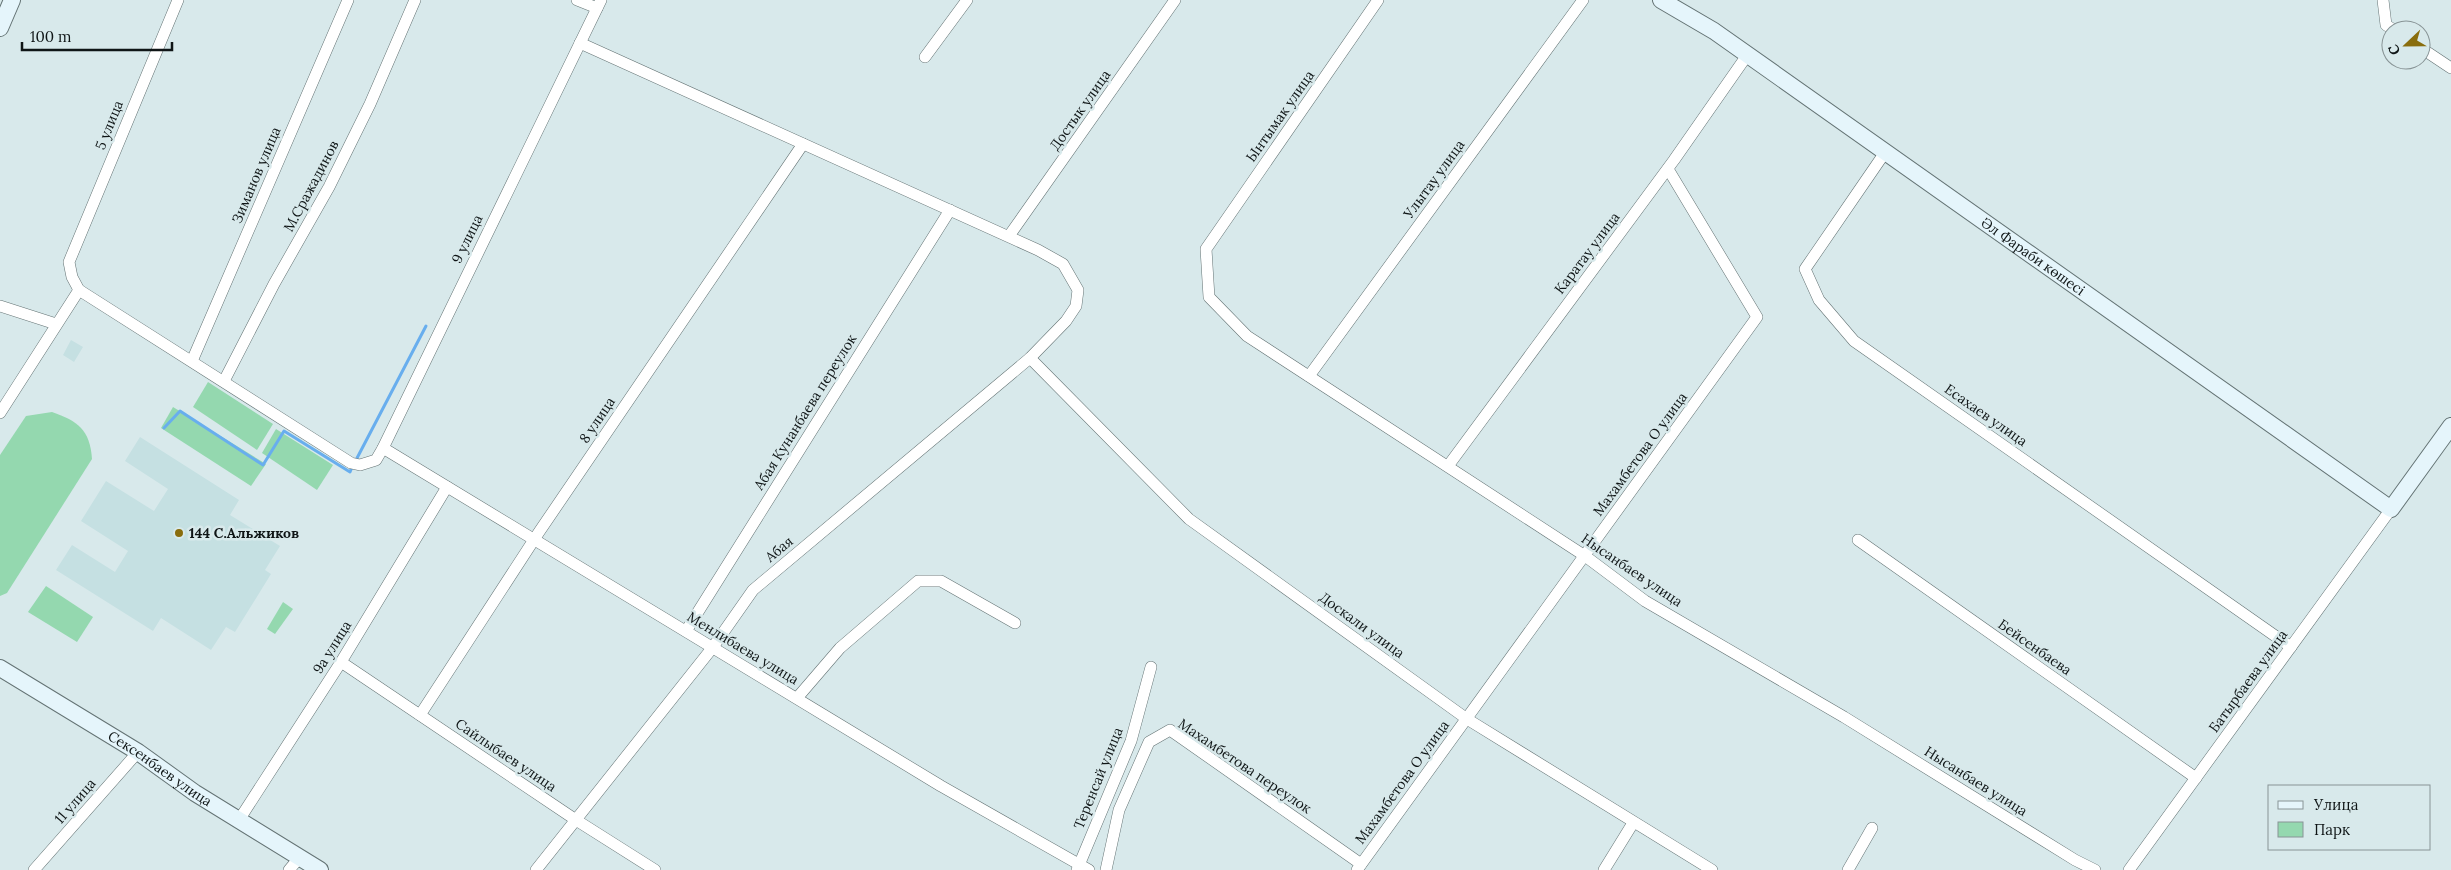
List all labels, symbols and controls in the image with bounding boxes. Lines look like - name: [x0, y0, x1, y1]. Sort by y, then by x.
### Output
- scale bar: [22, 20, 172, 52]
- north arrow: [2381, 20, 2431, 70]
- text: 100 m: [30, 27, 71, 46]
- text: С: [2384, 42, 2404, 58]
- street label: Достык улица: [1046, 66, 1114, 154]
- street label: Ынтымак улица: [1242, 67, 1318, 165]
- street label: 5 улица: [91, 98, 127, 152]
- street label: Зиманов улица: [228, 124, 284, 226]
- street label: Улытау улица: [1399, 136, 1468, 223]
- street label: М.Сражадинов: [279, 137, 343, 235]
- street label: Каратау улица: [1550, 209, 1624, 297]
- street label: 9 улица: [448, 212, 486, 266]
- street label: Әл Фараби көшесі: [1978, 213, 2089, 299]
- street label: Абая Кунанбаева переулок: [749, 330, 861, 494]
- street label: Есахаев улица: [1941, 380, 2031, 450]
- street label: Махамбетова О улица: [1589, 389, 1691, 519]
- street label: 8 улица: [575, 393, 619, 447]
- place label: 144 С.Альжиков: [189, 524, 299, 542]
- marker: 144 С.Альжиков: [173, 527, 185, 539]
- street label: Нысанбаев улица: [1578, 529, 1686, 611]
- street label: Абая: [760, 532, 797, 567]
- street label: Доскали улица: [1316, 588, 1408, 662]
- street label: Менлибаева улица: [684, 608, 802, 688]
- street label: Бейсенбаева: [1995, 615, 2075, 679]
- street label: 9а улица: [309, 617, 355, 677]
- street label: Батырбаева улица: [2205, 626, 2291, 736]
- street label: Сайлыбаев улица: [452, 715, 560, 795]
- street label: Махамбетова переулок: [1175, 715, 1316, 818]
- street label: Махамбетова О улица: [1351, 717, 1453, 847]
- street label: Теренсай улица: [1069, 725, 1127, 831]
- street label: Сексенбаев улица: [105, 727, 215, 810]
- street label: Нысанбаев улица: [1921, 742, 2031, 820]
- street label: 11 улица: [50, 775, 100, 827]
- legend: [2268, 785, 2431, 850]
- text: Улица: [2313, 795, 2359, 814]
- text: Парк: [2314, 820, 2350, 839]

